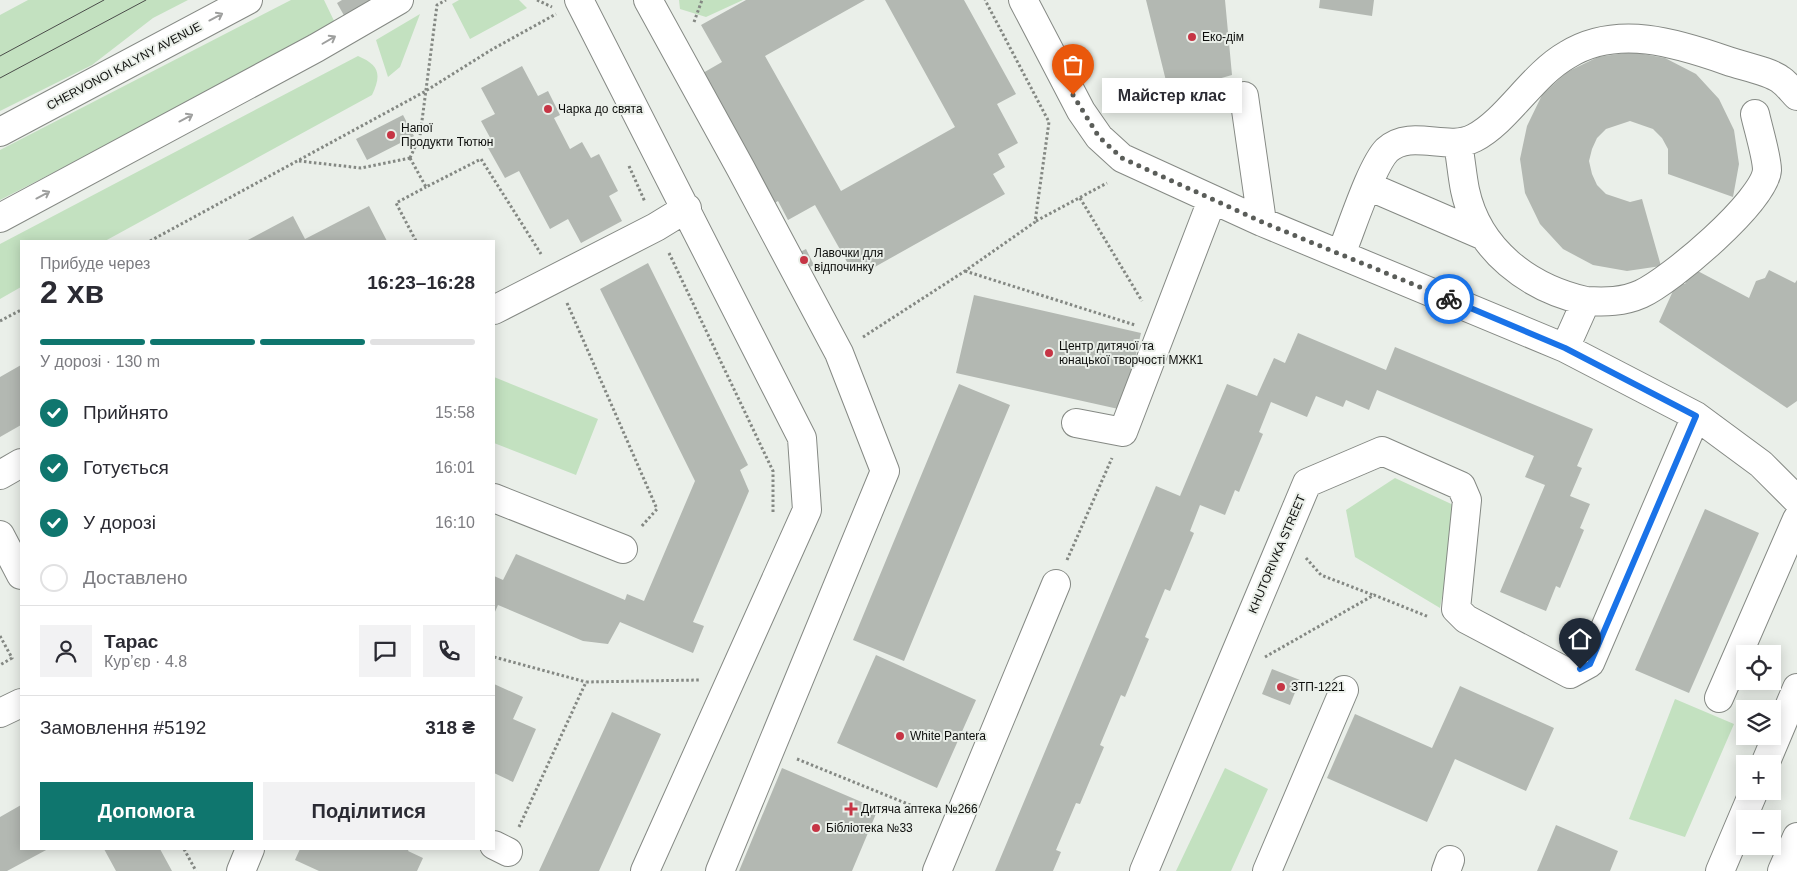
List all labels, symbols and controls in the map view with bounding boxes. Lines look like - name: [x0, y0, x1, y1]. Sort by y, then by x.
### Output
- one-way arrow: [209, 12, 224, 22]
- street label: CHERVONOI KALYNY AVENUE: [44, 19, 204, 113]
- place label: Еко-дім: [1202, 30, 1244, 44]
- marker: Еко-дім: [1186, 31, 1198, 43]
- one-way arrow: [321, 35, 335, 45]
- pin: [1052, 44, 1094, 95]
- icon: bag: [1059, 51, 1087, 79]
- callout: Майстер клас: [1103, 78, 1243, 112]
- text: Майстер клас: [1118, 87, 1226, 104]
- place label: Чарка до свята: [558, 102, 643, 116]
- marker: Чарка до свята: [542, 103, 554, 115]
- one-way arrow: [178, 113, 193, 122]
- place label: Напої Продукти Тютюн: [401, 121, 493, 149]
- marker: Напої Продукти Тютюн: [385, 129, 397, 141]
- one-way arrow: [35, 190, 50, 199]
- place label: Лавочки для відпочинку: [814, 246, 883, 274]
- marker: Лавочки для відпочинку: [798, 254, 810, 266]
- text: Прибуде через: [40, 255, 150, 272]
- text: 16:23–16:28: [367, 272, 475, 293]
- text: 2 хв: [40, 274, 104, 310]
- courier: [1424, 274, 1474, 324]
- icon: bike: [1435, 285, 1463, 313]
- place label: Центр дитячої та юнацької творчості МЖК1: [1059, 339, 1203, 367]
- marker: Центр дитячої та юнацької творчості МЖК1: [1043, 347, 1055, 359]
- text: У дорозі · 130 m: [40, 353, 160, 370]
- icon: check: [40, 399, 68, 427]
- text: Прийнято: [83, 402, 168, 423]
- text: 15:58: [435, 404, 475, 421]
- icon: check: [40, 454, 68, 482]
- text: Готується: [83, 457, 169, 478]
- text: 16:01: [435, 459, 475, 476]
- street label: KHUTORIVKA STREET: [1246, 492, 1309, 616]
- icon: check: [40, 509, 68, 537]
- text: У дорозі: [83, 512, 156, 533]
- text: 16:10: [435, 514, 475, 531]
- text: Доставлено: [83, 567, 188, 588]
- pin: [1559, 618, 1601, 669]
- button: person: [40, 625, 92, 677]
- button: chat: [359, 625, 411, 677]
- button: phone: [423, 625, 475, 677]
- icon: home: [1566, 625, 1594, 653]
- text: Тарас: [104, 631, 158, 652]
- map controls: [1736, 645, 1781, 855]
- button: locate: [1736, 645, 1781, 690]
- text: Кур’єр · 4.8: [104, 653, 187, 670]
- place label: ЗТП-1221: [1291, 680, 1345, 694]
- marker: ЗТП-1221: [1275, 681, 1287, 693]
- button: layers: [1736, 700, 1781, 745]
- text: Замовлення #5192: [40, 717, 206, 738]
- text: 318 ₴: [425, 717, 475, 738]
- place label: White Pantera: [910, 729, 986, 743]
- marker: White Pantera: [894, 730, 906, 742]
- button: +: [1736, 755, 1781, 800]
- button: Допомога: [40, 782, 253, 840]
- button: Поділитися: [263, 782, 475, 840]
- place label: Дитяча аптека №266: [861, 802, 978, 816]
- marker: Дитяча аптека №266: [845, 803, 857, 815]
- button: −: [1736, 810, 1781, 855]
- place label: Бібліотека №33: [826, 821, 913, 835]
- marker: Бібліотека №33: [810, 822, 822, 834]

